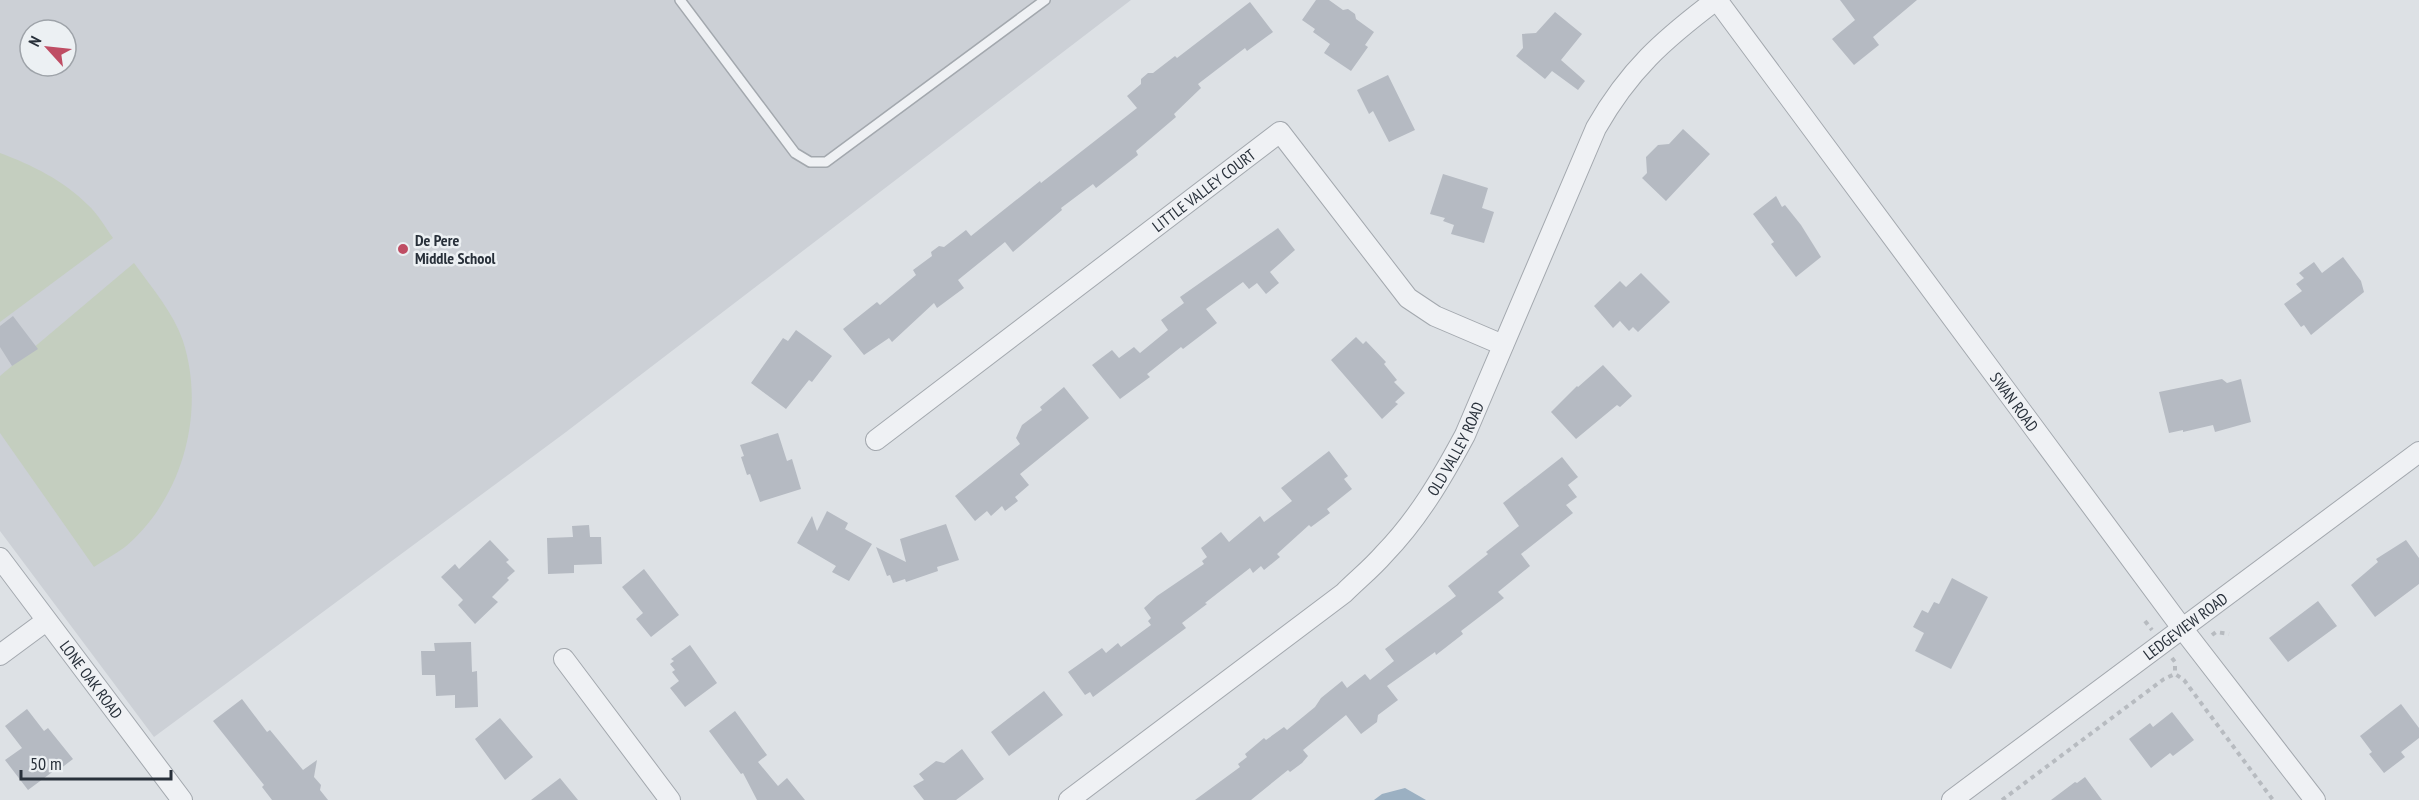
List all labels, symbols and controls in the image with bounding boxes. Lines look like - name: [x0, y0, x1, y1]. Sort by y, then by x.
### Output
- north arrow: [18, 18, 78, 78]
- text: N: [24, 33, 46, 50]
- street label: LITTLE VALLEY COURT: [1148, 144, 1259, 236]
- place label: De Pere Middle School: [415, 230, 496, 268]
- marker: De Pere Middle School: [396, 242, 410, 256]
- street label: SWAN ROAD: [1986, 368, 2043, 435]
- street label: OLD VALLEY ROAD: [1422, 399, 1488, 499]
- street label: LEDGEVIEW ROAD: [2139, 588, 2231, 664]
- street label: LONE OAK ROAD: [56, 637, 127, 722]
- scale bar: [21, 743, 171, 781]
- text: 50 m: [30, 752, 62, 775]

